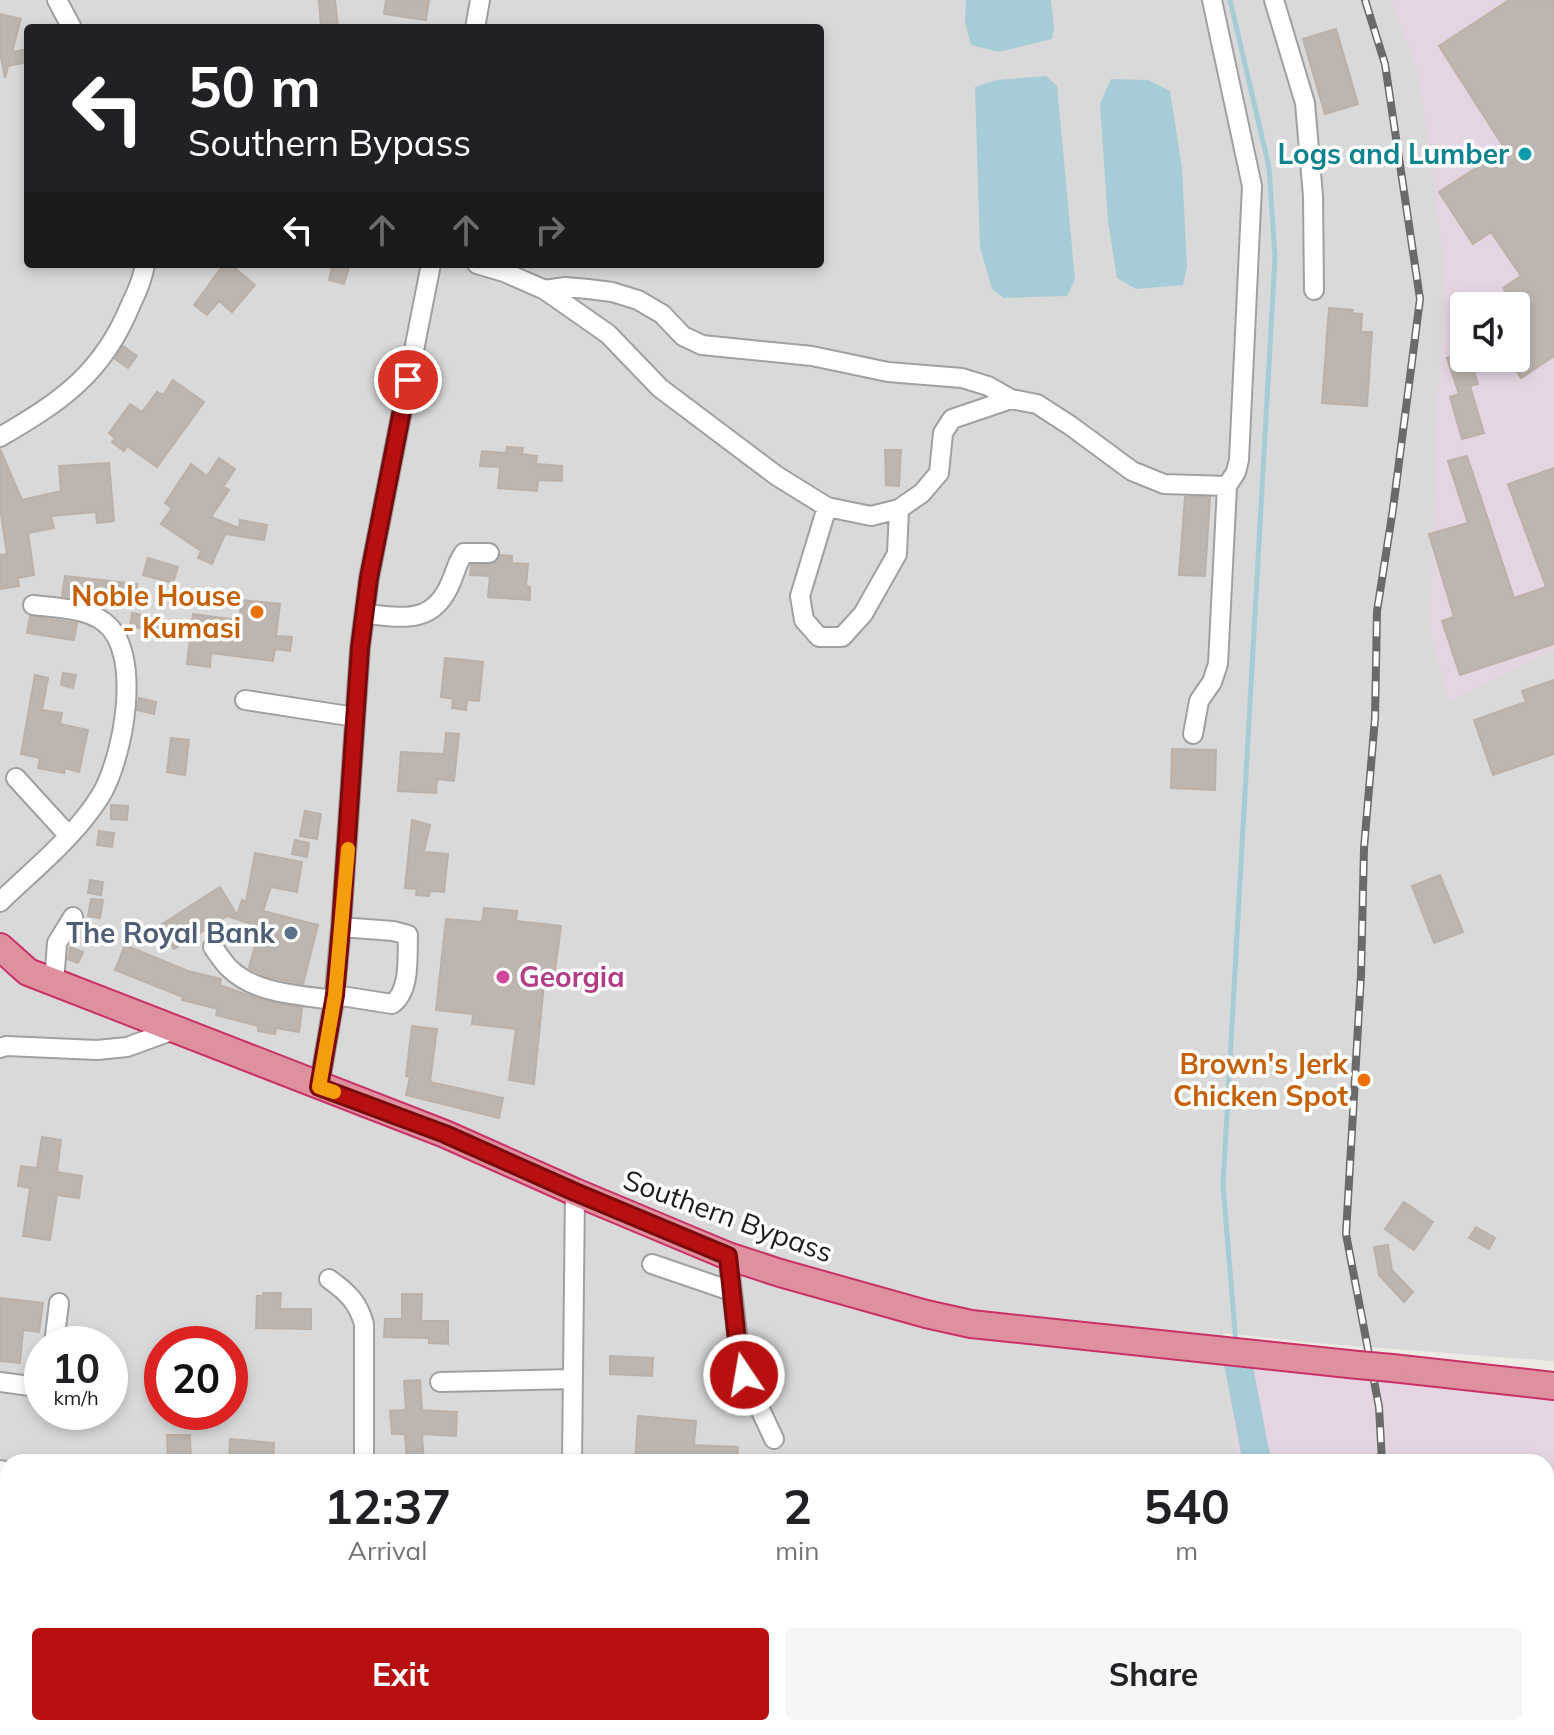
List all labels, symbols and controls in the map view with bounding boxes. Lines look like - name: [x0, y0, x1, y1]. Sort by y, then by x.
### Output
- text: 50 m: [188, 51, 321, 121]
- icon: left: [56, 56, 160, 160]
- text: Southern Bypass: [188, 120, 471, 165]
- place label: Logs and Lumber: [1278, 136, 1509, 171]
- marker: Logs and Lumber: [1516, 145, 1534, 163]
- icon: left: [276, 208, 320, 252]
- icon: ahead: [360, 208, 404, 252]
- icon: ahead: [444, 208, 488, 252]
- icon: right: [528, 208, 572, 252]
- map controls: [1450, 292, 1530, 372]
- button: sound: [1450, 292, 1530, 372]
- pin: [374, 346, 442, 414]
- icon: arrive: [386, 358, 430, 402]
- place label: Noble House - Kumasi: [71, 578, 241, 645]
- marker: Noble House - Kumasi: [248, 603, 266, 621]
- place label: The Royal Bank: [66, 915, 276, 950]
- marker: The Royal Bank: [282, 924, 300, 942]
- place label: Georgia: [519, 959, 625, 994]
- marker: Georgia: [494, 968, 512, 986]
- place label: Brown's Jerk Chicken Spot: [1173, 1046, 1349, 1113]
- marker: Brown's Jerk Chicken Spot: [1355, 1071, 1373, 1089]
- street label: Southern Bypass: [619, 1161, 838, 1270]
- speed limit sign: 20: [144, 1326, 248, 1430]
- position arrow: [702, 1333, 786, 1417]
- text: 10: [52, 1343, 100, 1393]
- text: km/h: [53, 1385, 99, 1410]
- text: 12:37: [324, 1476, 451, 1536]
- text: 2: [783, 1476, 812, 1536]
- text: 540: [1144, 1476, 1230, 1536]
- text: Arrival: [348, 1534, 427, 1567]
- text: min: [775, 1534, 819, 1567]
- text: m: [1175, 1534, 1198, 1567]
- button: Exit: [32, 1628, 769, 1720]
- button: Share: [785, 1628, 1522, 1720]

